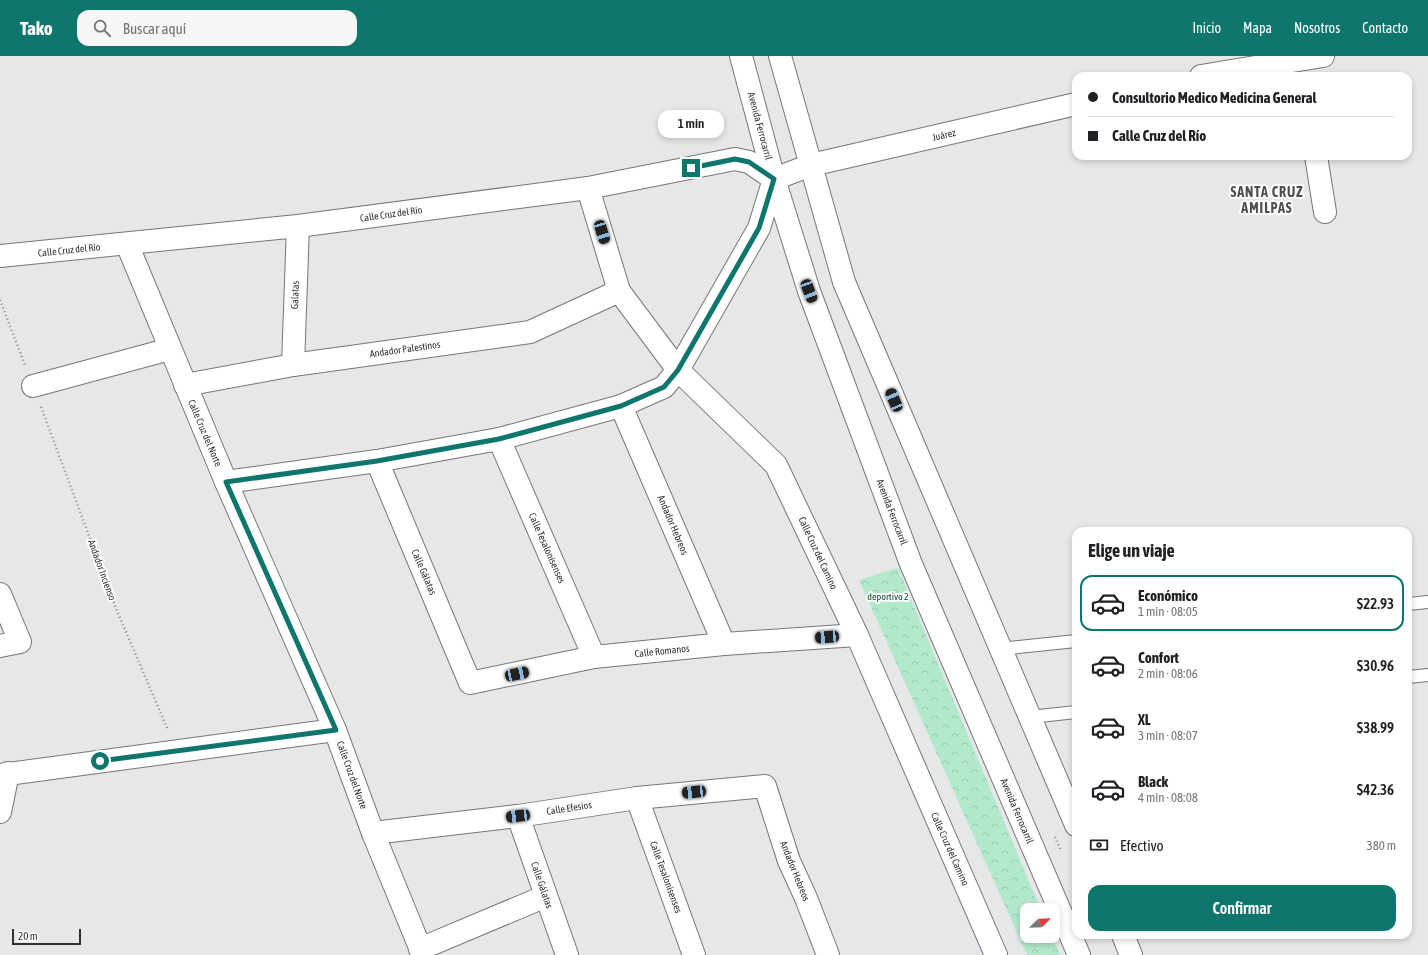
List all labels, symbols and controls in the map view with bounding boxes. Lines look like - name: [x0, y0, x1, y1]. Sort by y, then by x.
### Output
- search box: [77, 10, 357, 46]
- text: Tako: [20, 17, 53, 39]
- icon: search: [91, 17, 113, 39]
- text: Buscar aquí: [123, 20, 186, 37]
- text: Inicio: [1192, 20, 1221, 36]
- text: Mapa: [1243, 20, 1272, 36]
- text: Nosotros: [1294, 20, 1340, 36]
- text: Contacto: [1362, 20, 1408, 36]
- text: Consultorio Medico Medicina General: [1112, 89, 1316, 106]
- street label: Avenida Ferrocarril: [746, 91, 774, 161]
- callout: 1 min: [658, 110, 724, 138]
- text: 1 min: [678, 116, 704, 131]
- street label: Juárez: [931, 127, 957, 143]
- text: Calle Cruz del Río: [1112, 127, 1206, 144]
- route end: [682, 159, 700, 177]
- district label: SANTA CRUZ AMILPAS: [1230, 184, 1304, 216]
- street label: Calle Cruz del Río: [359, 204, 423, 224]
- car: [593, 219, 611, 245]
- street label: Calle Cruz del Río: [37, 241, 101, 259]
- car: [799, 278, 819, 304]
- street label: Galatas: [289, 280, 301, 309]
- street label: Andador Palestinos: [369, 339, 441, 359]
- car: [884, 387, 904, 413]
- street label: Calle Cruz del Norte: [186, 398, 224, 469]
- street label: Avenida Ferrocarril: [874, 478, 910, 547]
- street label: Andador Hebreos: [655, 494, 691, 557]
- street label: Calle Tesalonisenses: [527, 511, 568, 585]
- street label: Calle Cruz del Camino: [796, 515, 840, 591]
- street label: Andador Incienso: [86, 538, 118, 602]
- text: Elige un viaje: [1088, 540, 1175, 561]
- street label: Calle Gálatas: [409, 547, 439, 597]
- icon: car: [1090, 585, 1126, 621]
- text: Económico: [1138, 587, 1198, 604]
- park label: deportivo 2: [867, 591, 909, 602]
- text: $22.93: [1357, 595, 1394, 612]
- text: 1 min · 08:05: [1138, 604, 1198, 619]
- car: [815, 630, 839, 644]
- street label: Calle Romanos: [634, 643, 690, 659]
- icon: car: [1090, 647, 1126, 683]
- text: Confort: [1138, 649, 1179, 666]
- text: $30.96: [1357, 657, 1394, 674]
- car: [504, 666, 530, 682]
- text: 2 min · 08:06: [1138, 666, 1198, 681]
- icon: car: [1090, 709, 1126, 745]
- text: XL: [1138, 711, 1151, 728]
- text: $38.99: [1357, 719, 1394, 736]
- text: 3 min · 08:07: [1138, 728, 1198, 743]
- street label: Calle Cruz del Norte: [335, 739, 370, 811]
- route start: [91, 752, 109, 770]
- icon: car: [1090, 771, 1126, 807]
- text: Black: [1138, 773, 1168, 790]
- street label: Avenida Ferrocarril: [998, 777, 1036, 845]
- text: $42.36: [1357, 781, 1394, 798]
- car: [681, 785, 707, 799]
- text: 4 min · 08:08: [1138, 790, 1198, 805]
- street label: Calle Efesios: [545, 799, 593, 817]
- car: [505, 809, 531, 823]
- street label: Calle Cruz del Camino: [929, 811, 971, 888]
- icon: cash: [1088, 834, 1110, 856]
- text: Efectivo: [1120, 837, 1164, 854]
- text: 380 m: [1367, 838, 1396, 853]
- street label: Andador Hebreos: [778, 839, 812, 903]
- street label: Calle Tesalonisenses: [648, 840, 684, 915]
- street label: Calle Gálatas: [529, 860, 555, 910]
- button: Confirmar: [1088, 885, 1396, 931]
- north arrow: [1020, 903, 1060, 943]
- map controls: [1020, 903, 1060, 943]
- scale bar: [12, 927, 81, 946]
- text: 20 m: [18, 930, 38, 942]

